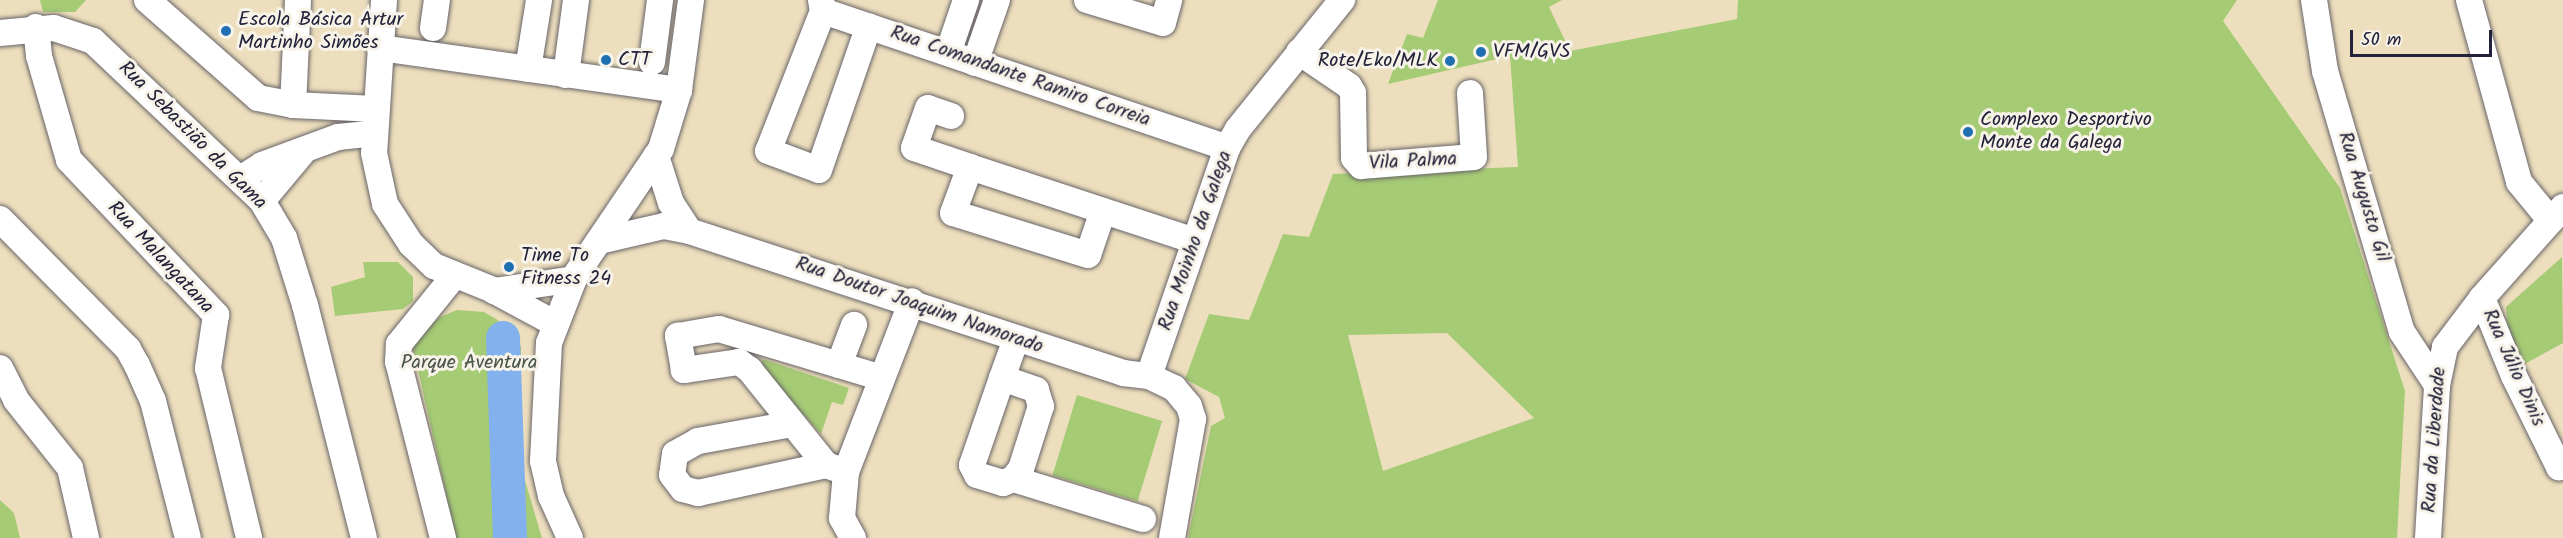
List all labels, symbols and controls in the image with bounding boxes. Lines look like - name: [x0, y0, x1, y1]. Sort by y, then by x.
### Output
- place label: Escola Básica Artur Martinho Simões: [238, 8, 403, 55]
- scale bar: [2353, 18, 2496, 56]
- street label: Rua Comandante Ramiro Correia: [887, 21, 1153, 133]
- marker: Escola Básica Artur Martinho Simões: [219, 24, 233, 38]
- text: 50 m: [2361, 26, 2401, 55]
- place label: VFM/GVS: [1493, 40, 1570, 64]
- marker: VFM/GVS: [1474, 45, 1488, 59]
- place label: CTT: [618, 48, 651, 72]
- place label: Rote/Eko/MLK: [1318, 49, 1438, 73]
- marker: CTT: [599, 53, 613, 67]
- marker: Rote/Eko/MLK: [1443, 54, 1457, 68]
- street label: Rua Sebastião da Gama: [113, 57, 271, 215]
- place label: Complexo Desportivo Monte da Galega: [1980, 108, 2152, 155]
- marker: Complexo Desportivo Monte da Galega: [1961, 125, 1975, 139]
- street label: Rua Augusto Gil: [2332, 129, 2394, 265]
- street label: Rua Moinho da Galega: [1154, 148, 1238, 334]
- street label: Vila Palma: [1368, 148, 1458, 176]
- street label: Rua Malangatana: [102, 197, 218, 319]
- place label: Time To Fitness 24: [521, 244, 611, 291]
- street label: Rua Doutor Joaquim Namorado: [792, 252, 1046, 360]
- marker: Time To Fitness 24: [502, 260, 516, 274]
- street label: Rua Júlio Dinis: [2476, 306, 2550, 430]
- park label: Parque Aventura: [401, 351, 537, 375]
- street label: Rua da Liberdade: [2418, 366, 2452, 514]

